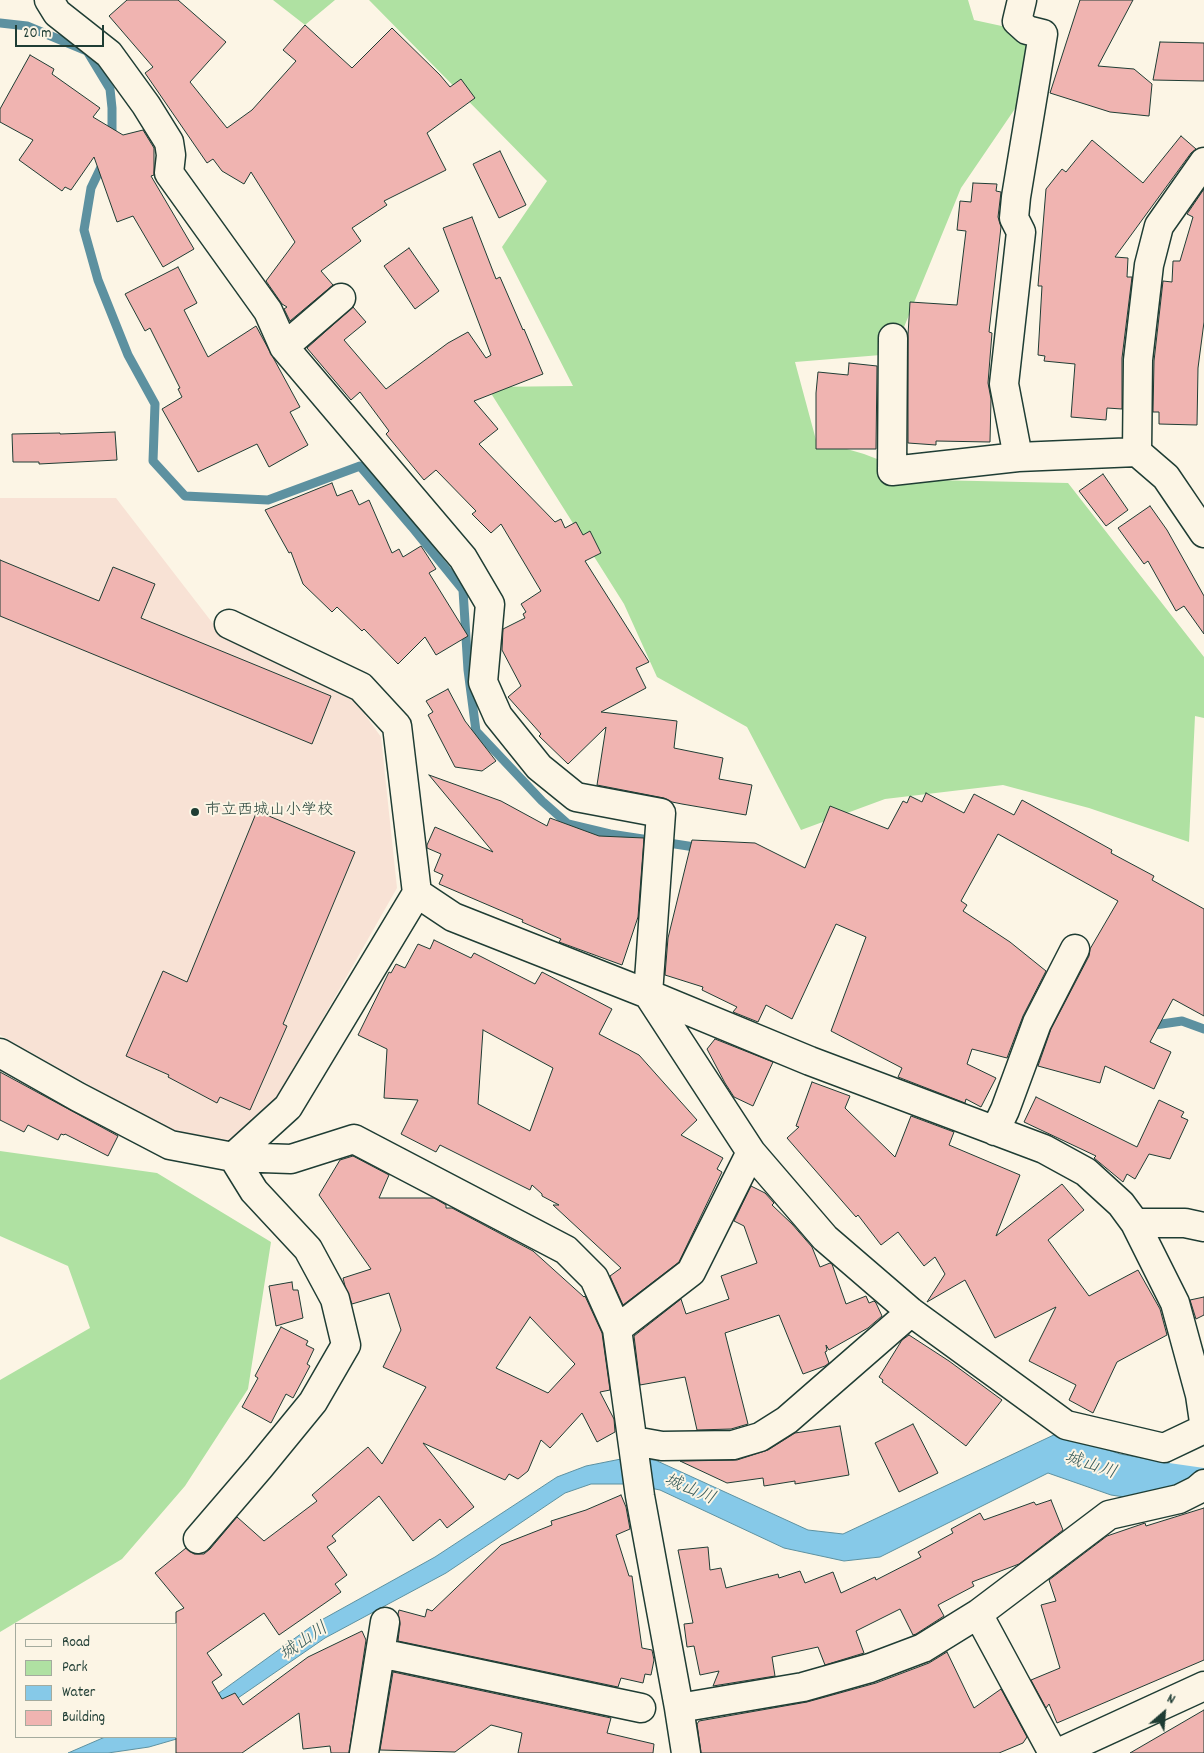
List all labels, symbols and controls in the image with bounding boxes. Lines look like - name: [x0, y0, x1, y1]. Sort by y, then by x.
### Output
- scale bar: [18, 15, 106, 47]
- text: 20 m: [23, 23, 51, 45]
- place label: 市立西城山小学校: [205, 802, 333, 822]
- marker: 市立西城山小学校: [189, 806, 201, 818]
- water label: 城山川: [1061, 1448, 1119, 1486]
- water label: 城山川: [660, 1471, 718, 1511]
- water label: 城山川: [277, 1619, 333, 1667]
- legend: [15, 1623, 178, 1738]
- text: Road: [62, 1632, 90, 1654]
- text: Park: [62, 1657, 88, 1679]
- text: Water: [62, 1682, 95, 1704]
- north arrow: [1139, 1688, 1189, 1738]
- text: N: [1163, 1689, 1178, 1710]
- text: Building: [62, 1707, 105, 1729]

